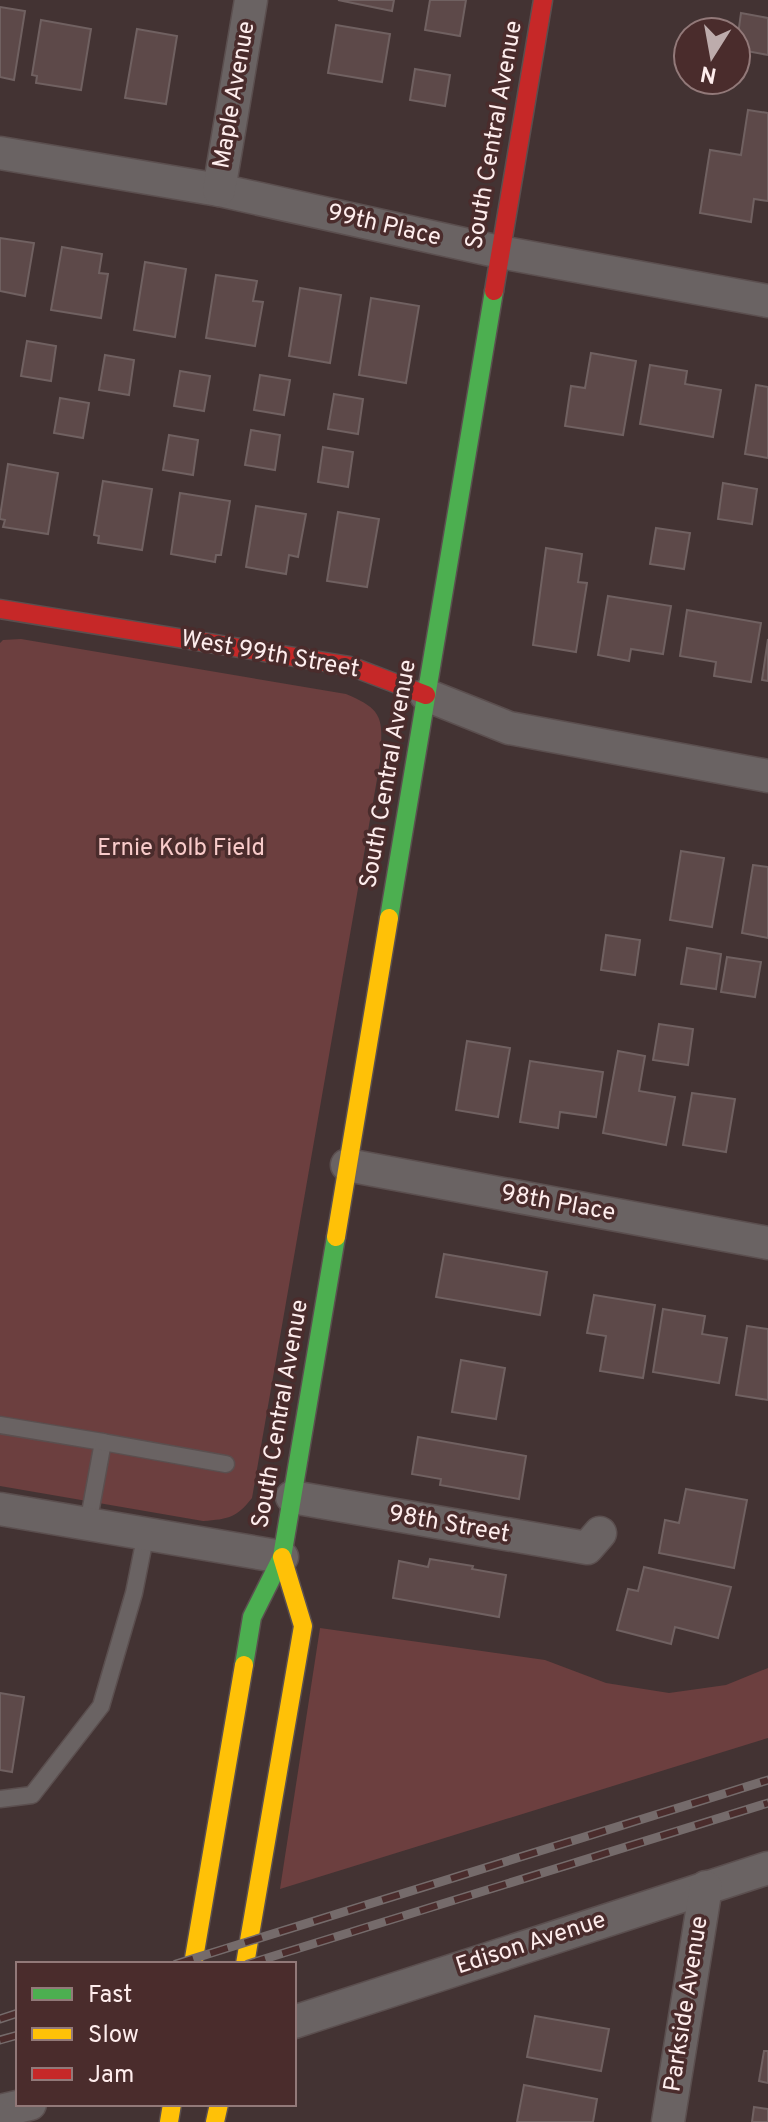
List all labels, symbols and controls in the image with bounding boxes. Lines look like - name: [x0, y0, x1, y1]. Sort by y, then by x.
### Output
- north arrow: [672, 16, 752, 96]
- street label: South Central Avenue: [460, 18, 530, 252]
- street label: Maple Avenue: [207, 19, 263, 171]
- text: N: [698, 58, 719, 88]
- street label: 99th Place: [324, 198, 444, 254]
- street label: West 99th Street: [178, 625, 362, 685]
- street label: South Central Avenue: [354, 657, 424, 891]
- park label: Ernie Kolb Field: [97, 834, 265, 864]
- street label: 98th Place: [498, 1179, 618, 1229]
- street label: South Central Avenue: [246, 1297, 316, 1531]
- street label: 98th Street: [386, 1500, 512, 1550]
- street label: Edison Avenue: [452, 1906, 610, 1982]
- street label: Parkside Avenue: [658, 1914, 716, 2094]
- legend: [16, 1962, 296, 2106]
- text: Fast: [88, 1981, 132, 2011]
- text: Slow: [88, 2021, 139, 2051]
- text: Jam: [88, 2061, 134, 2091]

